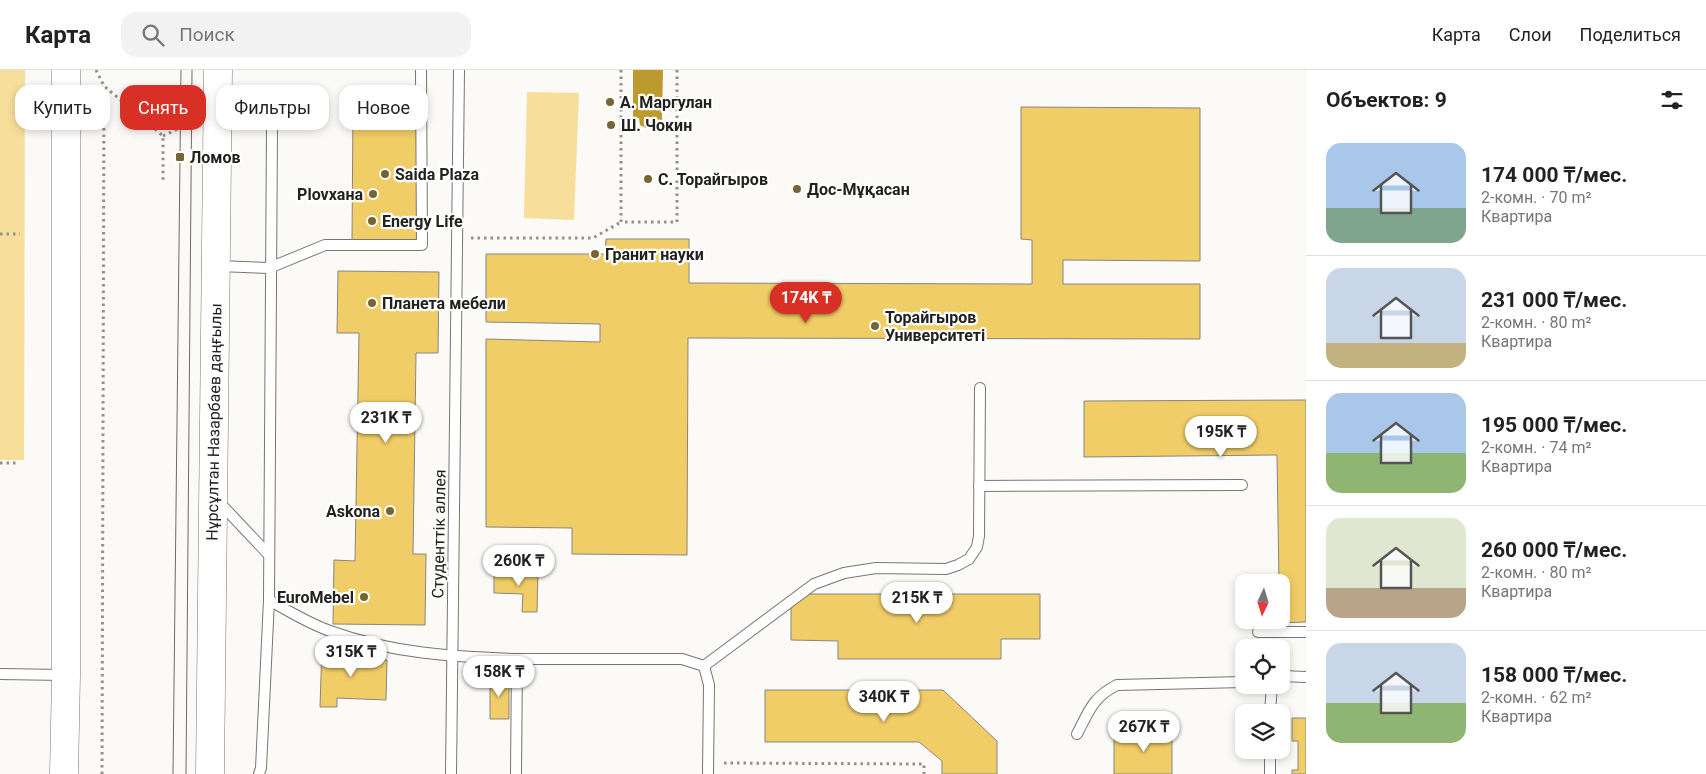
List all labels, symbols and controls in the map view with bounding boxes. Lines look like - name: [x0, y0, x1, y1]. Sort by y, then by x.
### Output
- search box: [121, 12, 471, 57]
- text: Карта: [25, 21, 91, 49]
- icon: search: [139, 21, 167, 49]
- text: Поиск: [179, 23, 235, 46]
- text: Карта: [1432, 24, 1481, 45]
- text: Слои: [1509, 24, 1552, 45]
- text: Поделиться: [1580, 24, 1681, 45]
- chip: Купить: [15, 85, 110, 130]
- chip: Снять: [120, 85, 206, 130]
- chip: Фильтры: [216, 85, 329, 130]
- chip: Новое: [339, 85, 428, 130]
- icon: filters: [1658, 86, 1686, 114]
- text: Объектов: 9: [1326, 88, 1447, 112]
- place label: А. Маргулан: [620, 93, 712, 112]
- marker: А. Маргулан: [604, 96, 616, 108]
- place label: Ш. Чокин: [621, 116, 692, 135]
- marker: Ш. Чокин: [605, 119, 617, 131]
- place label: Ломов: [190, 148, 241, 167]
- marker: Ломов: [174, 151, 186, 163]
- icon: home: [1366, 163, 1426, 223]
- text: 174 000 ₸/мес.: [1481, 163, 1627, 187]
- place label: Saida Plaza: [395, 165, 479, 184]
- marker: Saida Plaza: [379, 168, 391, 180]
- place label: С. Торайгыров: [658, 170, 768, 189]
- marker: С. Торайгыров: [642, 173, 654, 185]
- place label: Дос-Мұқасан: [807, 180, 910, 199]
- marker: Дос-Мұқасан: [791, 183, 803, 195]
- place label: Plovхана: [297, 185, 363, 204]
- marker: Plovхана: [367, 188, 379, 200]
- text: 2-комн. · 70 m²: [1481, 188, 1591, 207]
- text: Квартира: [1481, 207, 1552, 226]
- place label: Energy Life: [382, 212, 463, 231]
- marker: Energy Life: [366, 215, 378, 227]
- place label: Гранит науки: [605, 245, 704, 264]
- marker: Гранит науки: [589, 248, 601, 260]
- pin: 174K ₸: [765, 282, 847, 324]
- text: 174K ₸: [781, 288, 831, 307]
- icon: home: [1366, 288, 1426, 348]
- text: 231 000 ₸/мес.: [1481, 288, 1627, 312]
- place label: Планета мебели: [382, 294, 506, 313]
- marker: Планета мебели: [366, 297, 378, 309]
- street label: Нұрсұлтан Назарбаев даңғылы: [202, 303, 226, 541]
- place label: Торайгыров Университеті: [885, 308, 985, 345]
- text: 2-комн. · 80 m²: [1481, 313, 1591, 332]
- marker: Торайгыров Университеті: [869, 320, 881, 332]
- text: Квартира: [1481, 332, 1552, 351]
- pin: 231K ₸: [345, 402, 427, 444]
- text: 231K ₸: [361, 408, 411, 427]
- icon: home: [1366, 413, 1426, 473]
- text: 195 000 ₸/мес.: [1481, 413, 1627, 437]
- pin: 195K ₸: [1180, 416, 1262, 458]
- text: 195K ₸: [1196, 422, 1246, 441]
- text: 2-комн. · 74 m²: [1481, 438, 1591, 457]
- text: Квартира: [1481, 457, 1552, 476]
- street label: Студенттік аллея: [428, 469, 450, 599]
- place label: Askona: [326, 502, 380, 521]
- marker: Askona: [384, 505, 396, 517]
- icon: home: [1366, 538, 1426, 598]
- text: 260 000 ₸/мес.: [1481, 538, 1627, 562]
- pin: 260K ₸: [478, 544, 560, 587]
- text: 260K ₸: [494, 551, 544, 570]
- text: 2-комн. · 80 m²: [1481, 563, 1591, 582]
- north arrow: [1235, 574, 1290, 629]
- map controls: [1235, 574, 1290, 759]
- pin: 215K ₸: [876, 582, 958, 624]
- text: Квартира: [1481, 582, 1552, 601]
- place label: EuroMebel: [277, 588, 354, 607]
- text: 215K ₸: [892, 588, 942, 607]
- marker: EuroMebel: [358, 591, 370, 603]
- pin: 315K ₸: [310, 636, 392, 678]
- button: locate: [1235, 639, 1290, 694]
- text: 315K ₸: [326, 642, 376, 661]
- pin: 158K ₸: [458, 656, 540, 698]
- text: 158K ₸: [474, 662, 524, 681]
- icon: home: [1366, 663, 1426, 723]
- text: 158 000 ₸/мес.: [1481, 663, 1627, 687]
- pin: 340K ₸: [843, 680, 925, 723]
- text: 340K ₸: [859, 687, 909, 706]
- text: 2-комн. · 62 m²: [1481, 688, 1591, 707]
- button: layers: [1235, 704, 1290, 759]
- text: Квартира: [1481, 707, 1552, 726]
- pin: 267K ₸: [1103, 710, 1185, 753]
- text: 267K ₸: [1119, 717, 1169, 736]

